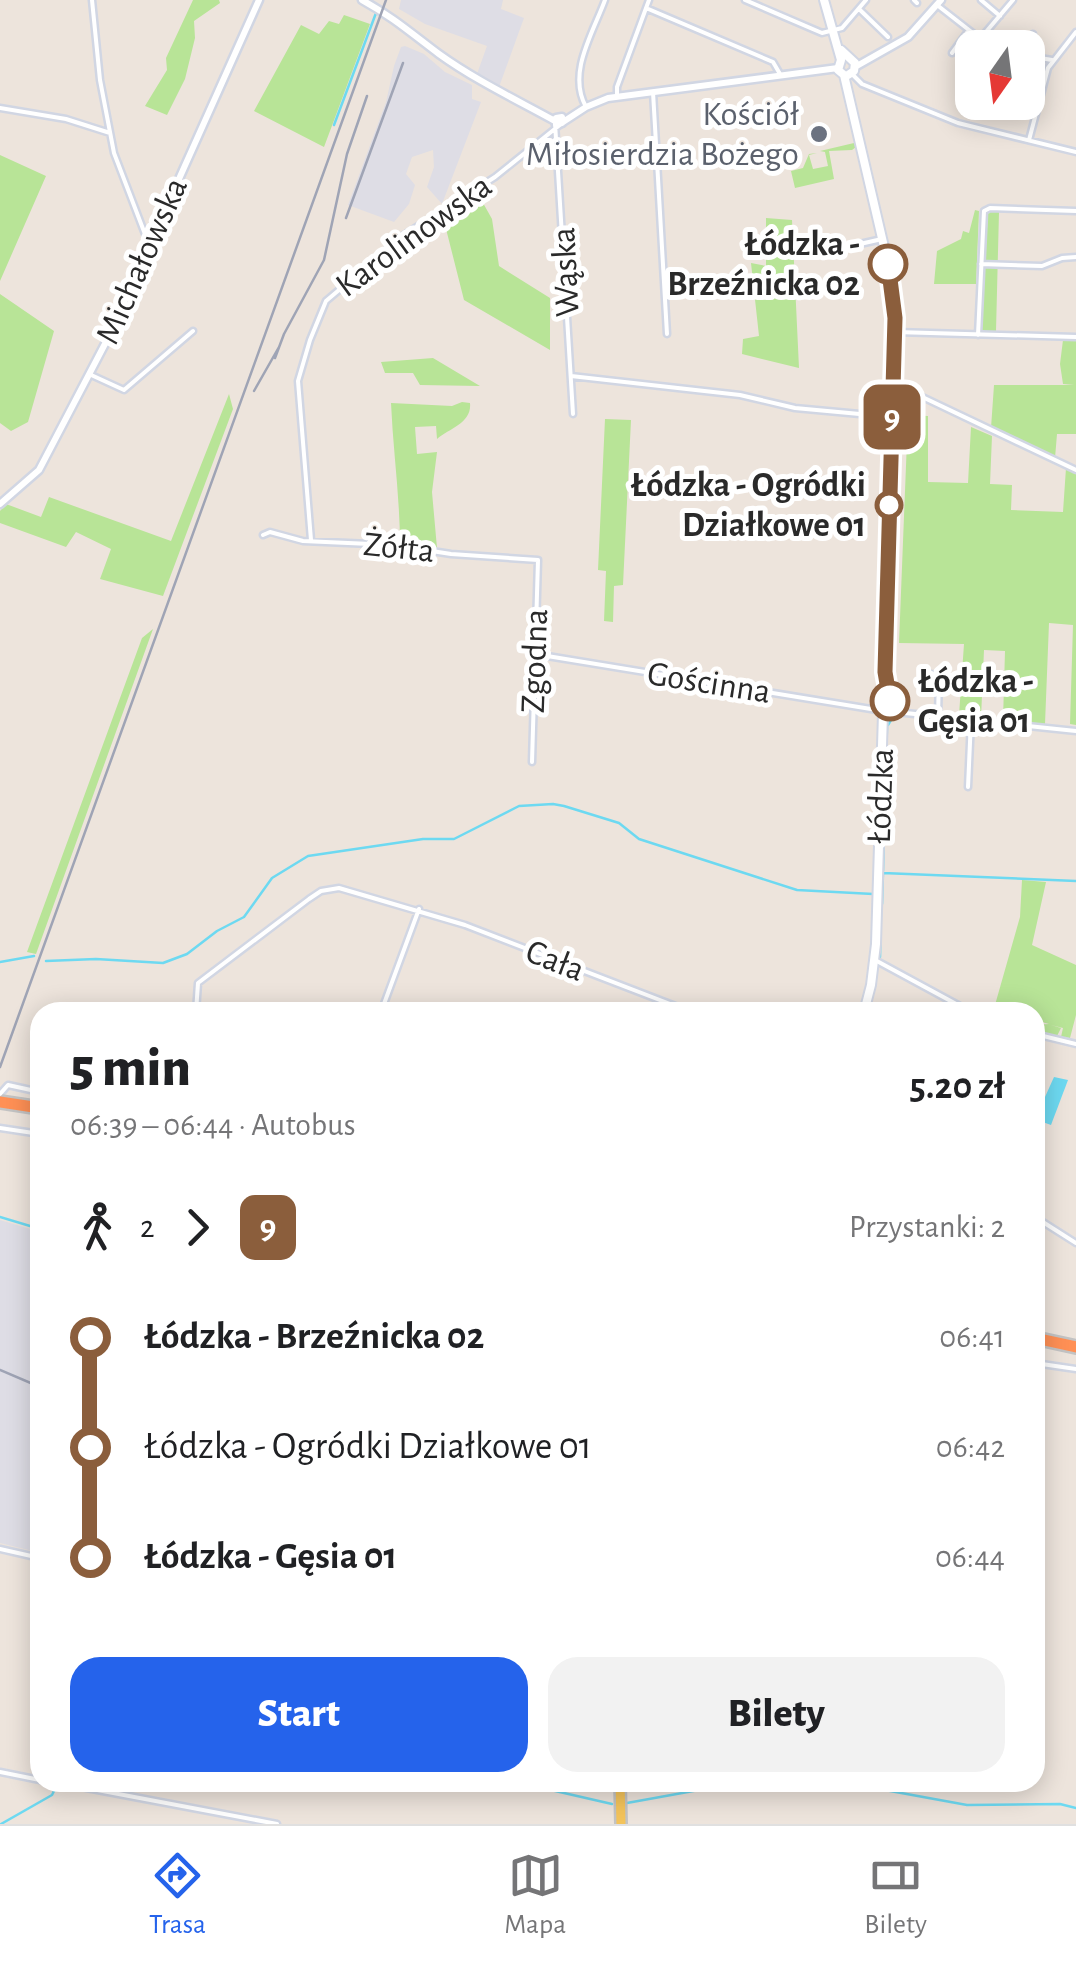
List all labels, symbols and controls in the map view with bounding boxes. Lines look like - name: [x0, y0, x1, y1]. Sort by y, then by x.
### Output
- north arrow: [955, 30, 1045, 120]
- map controls: [955, 30, 1045, 120]
- place label: Kościół Miłosierdzia Bożego: [526, 97, 799, 172]
- marker: Kościół Miłosierdzia Bożego: [808, 123, 830, 145]
- street label: Karolinowska: [330, 168, 498, 304]
- street label: Michałowska: [90, 173, 194, 349]
- street label: Wąska: [546, 226, 586, 318]
- place label: Łódzka - Brzeźnicka 02: [667, 227, 860, 302]
- marker: Łódzka - Brzeźnicka 02: [869, 245, 907, 283]
- line badge: 9: [860, 384, 924, 450]
- text: 9: [884, 400, 900, 435]
- place label: Łódzka - Ogródki Działkowe 01: [630, 468, 866, 543]
- marker: Łódzka - Ogródki Działkowe 01: [876, 492, 902, 518]
- street label: Żółta: [362, 525, 436, 569]
- street label: Zgodna: [516, 608, 554, 714]
- street label: Gościnna: [645, 656, 773, 710]
- place label: Łódzka - Gęsia 01: [917, 664, 1034, 739]
- marker: Łódzka - Gęsia 01: [871, 682, 909, 720]
- street label: Łódzka: [862, 748, 900, 844]
- street label: Cała: [521, 934, 589, 988]
- text: 5 min: [70, 1041, 191, 1096]
- text: 5.20 zł: [909, 1068, 1005, 1106]
- text: 06:39 – 06:44 · Autobus: [70, 1109, 355, 1141]
- icon: walk: [70, 1200, 125, 1255]
- icon: forward: [170, 1200, 225, 1255]
- text: 9: [260, 1210, 276, 1245]
- text: 2: [140, 1211, 155, 1243]
- text: Przystanki: 2: [849, 1211, 1005, 1243]
- text: Łódzka - Brzeźnicka 02: [144, 1318, 484, 1356]
- text: 06:41: [939, 1321, 1005, 1353]
- text: Łódzka - Ogródki Działkowe 01: [144, 1428, 592, 1466]
- text: 06:42: [936, 1431, 1005, 1463]
- text: Łódzka - Gęsia 01: [144, 1538, 397, 1576]
- text: 06:44: [935, 1541, 1005, 1573]
- button: Start: [70, 1657, 528, 1772]
- button: Bilety: [548, 1657, 1005, 1772]
- tab: Trasa: [149, 1848, 206, 1942]
- tab: Mapa: [504, 1848, 566, 1942]
- tab: Bilety: [864, 1848, 927, 1942]

